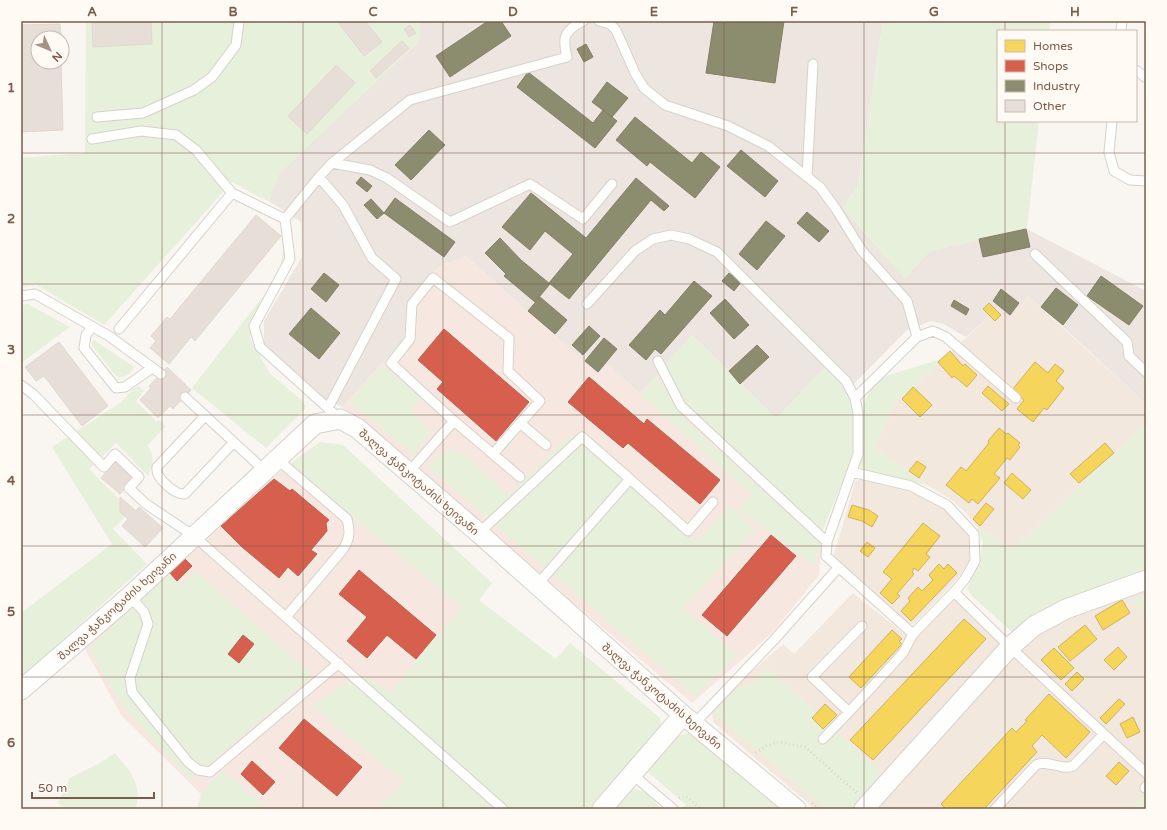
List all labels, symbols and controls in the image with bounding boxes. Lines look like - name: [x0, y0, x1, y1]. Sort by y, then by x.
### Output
- text: A: [87, 4, 97, 20]
- text: B: [228, 4, 238, 20]
- text: C: [368, 4, 378, 20]
- text: D: [508, 4, 518, 20]
- text: E: [650, 4, 658, 20]
- text: F: [790, 4, 798, 20]
- text: G: [929, 4, 939, 20]
- text: H: [1070, 4, 1080, 20]
- north arrow: [30, 30, 70, 70]
- legend: [997, 30, 1137, 122]
- text: Homes: [1033, 39, 1073, 53]
- text: N: [49, 49, 65, 64]
- text: Shops: [1033, 59, 1068, 73]
- text: Industry: [1033, 79, 1080, 93]
- text: 1: [7, 80, 15, 96]
- text: Other: [1033, 99, 1066, 113]
- text: 2: [7, 211, 15, 227]
- text: 3: [7, 342, 15, 358]
- street label: შალვა ჭანკოტაძის ხეივანი: [356, 427, 481, 538]
- text: 4: [7, 473, 16, 489]
- street label: შალვა ჭანკოტაძის ხეივანი: [55, 550, 179, 663]
- text: 5: [7, 604, 15, 620]
- street label: შალვა ჭანკოტაძის ხეივანი: [599, 641, 724, 752]
- text: 6: [7, 735, 15, 751]
- scale bar: [32, 774, 154, 800]
- text: 50 m: [38, 781, 67, 795]

